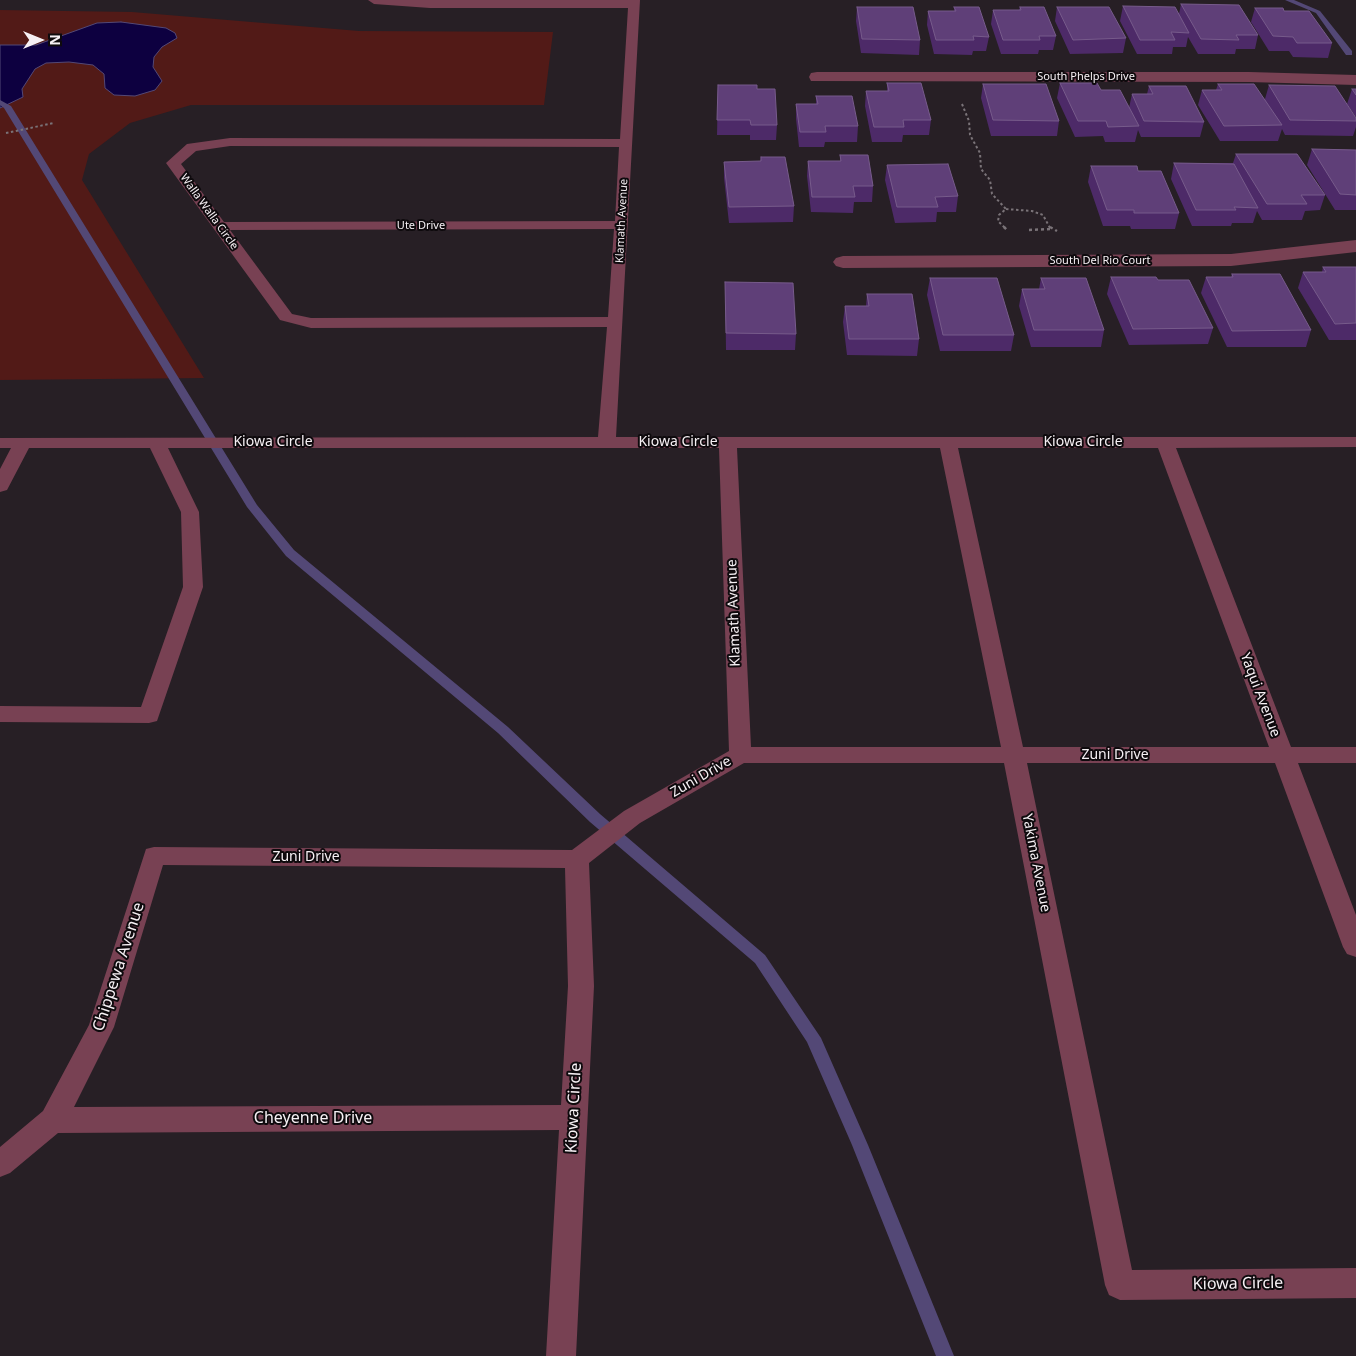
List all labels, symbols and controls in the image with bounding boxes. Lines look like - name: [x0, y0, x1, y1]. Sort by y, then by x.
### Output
- north arrow: [15, 15, 65, 65]
- text: N: [46, 34, 65, 46]
- street label: South Phelps Drive: [1037, 70, 1135, 84]
- street label: Walla Walla Circle: [177, 172, 241, 252]
- street label: Klamath Avenue: [613, 178, 631, 264]
- street label: Ute Drive: [397, 219, 445, 233]
- street label: South Del Rio Court: [1049, 254, 1151, 268]
- street label: Kiowa Circle: [233, 434, 313, 450]
- street label: Kiowa Circle: [638, 434, 718, 450]
- street label: Kiowa Circle: [1043, 434, 1123, 450]
- street label: Klamath Avenue: [724, 559, 744, 667]
- street label: Yaqui Avenue: [1236, 651, 1284, 739]
- street label: Zuni Drive: [1081, 747, 1149, 763]
- street label: Zuni Drive: [668, 753, 734, 801]
- street label: Yakima Avenue: [1018, 812, 1054, 914]
- street label: Zuni Drive: [272, 849, 340, 865]
- street label: Chippewa Avenue: [89, 900, 149, 1034]
- street label: Kiowa Circle: [562, 1062, 586, 1154]
- street label: Cheyenne Drive: [254, 1108, 372, 1128]
- street label: Kiowa Circle: [1193, 1274, 1283, 1294]

